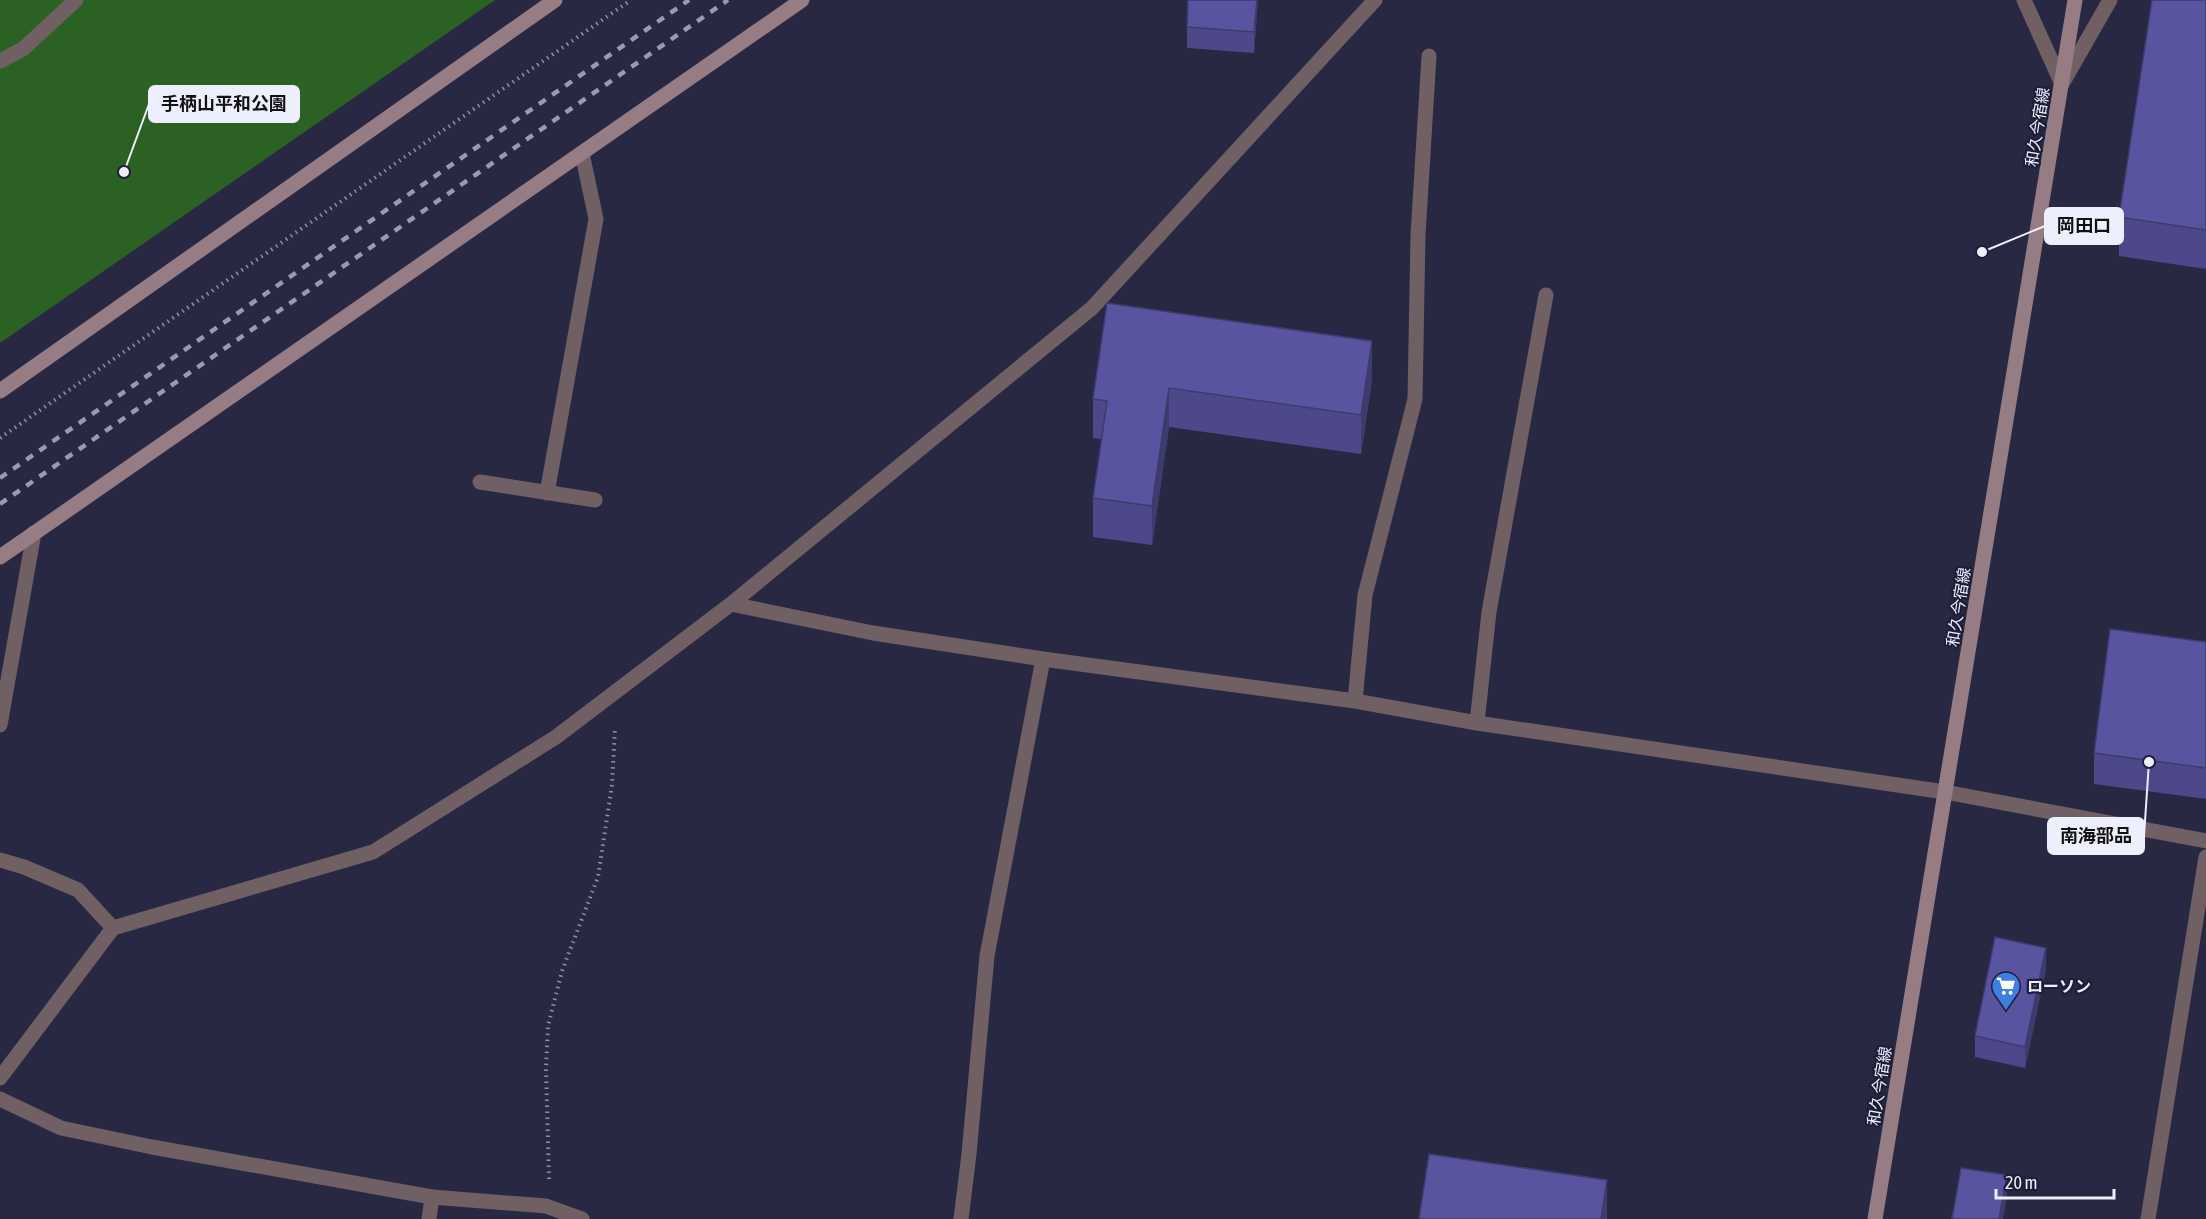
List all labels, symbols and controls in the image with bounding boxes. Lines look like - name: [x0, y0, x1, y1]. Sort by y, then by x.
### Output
- callout: 手柄山平和公園: [149, 86, 299, 122]
- street label: 和久今宿線: [2022, 86, 2052, 168]
- text: 手柄山平和公園: [161, 93, 287, 114]
- callout: 岡田口: [2045, 208, 2123, 244]
- text: 岡田口: [2057, 215, 2111, 236]
- street label: 和久今宿線: [1943, 566, 1973, 648]
- callout: 南海部品: [2048, 818, 2144, 854]
- text: 南海部品: [2060, 825, 2132, 846]
- supermarket icon: ローソン: [1990, 970, 2022, 1012]
- place label: ローソン: [2027, 977, 2091, 995]
- street label: 和久今宿線: [1864, 1045, 1894, 1127]
- scale bar: [1996, 1162, 2114, 1200]
- text: 20 m: [2005, 1172, 2037, 1193]

